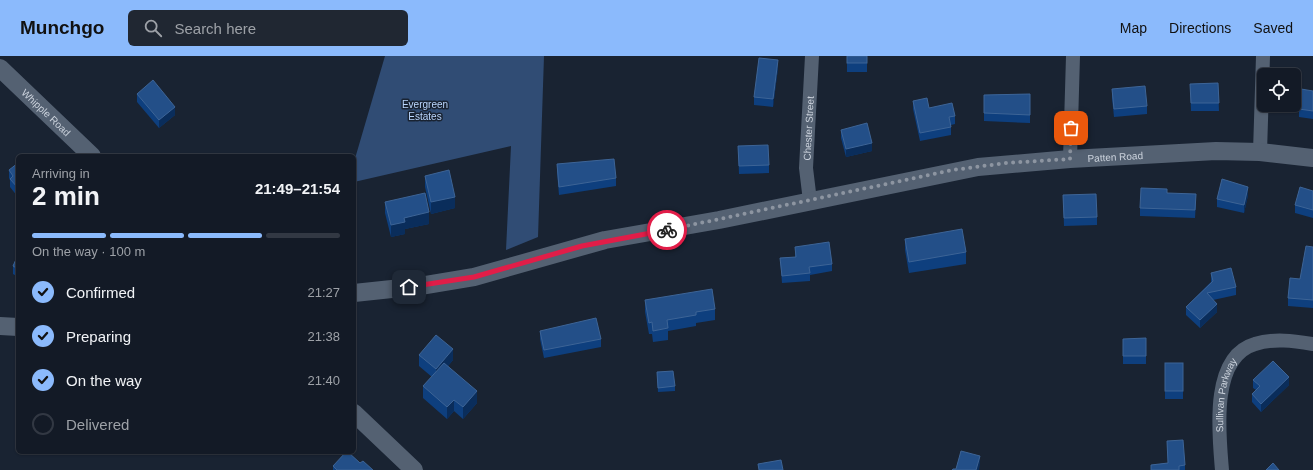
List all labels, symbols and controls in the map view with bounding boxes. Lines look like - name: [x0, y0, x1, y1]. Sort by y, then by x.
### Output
- search box: [128, 10, 408, 46]
- text: Munchgo: [20, 17, 104, 38]
- icon: search: [142, 17, 164, 39]
- text: Search here: [174, 20, 256, 37]
- text: Map: [1120, 20, 1147, 36]
- text: Directions: [1169, 20, 1231, 36]
- text: Saved: [1253, 20, 1293, 36]
- map controls: [1257, 68, 1301, 112]
- button: locate: [1257, 68, 1301, 112]
- street label: Whipple Road: [20, 87, 73, 138]
- street label: Chester Street: [801, 96, 815, 161]
- park label: Evergreen Estates: [402, 99, 448, 122]
- pin: [1054, 111, 1088, 145]
- icon: bag: [1060, 117, 1082, 139]
- street label: Patten Road: [1087, 150, 1143, 164]
- text: Arriving in: [32, 166, 90, 181]
- text: 21:49–21:54: [255, 180, 340, 197]
- text: 2 min: [32, 181, 100, 211]
- courier: [647, 210, 687, 250]
- icon: bike: [656, 219, 678, 241]
- text: On the way · 100 m: [32, 244, 145, 259]
- pin: [392, 270, 426, 304]
- icon: home: [398, 276, 420, 298]
- icon: check: [32, 281, 54, 303]
- text: Confirmed: [66, 284, 135, 301]
- text: 21:27: [307, 285, 340, 300]
- icon: check: [32, 325, 54, 347]
- text: Preparing: [66, 328, 131, 345]
- text: 21:38: [307, 329, 340, 344]
- street label: Sullivan Parkway: [1214, 356, 1239, 432]
- icon: check: [32, 369, 54, 391]
- text: On the way: [66, 372, 142, 389]
- text: 21:40: [307, 373, 340, 388]
- text: Delivered: [66, 416, 129, 433]

